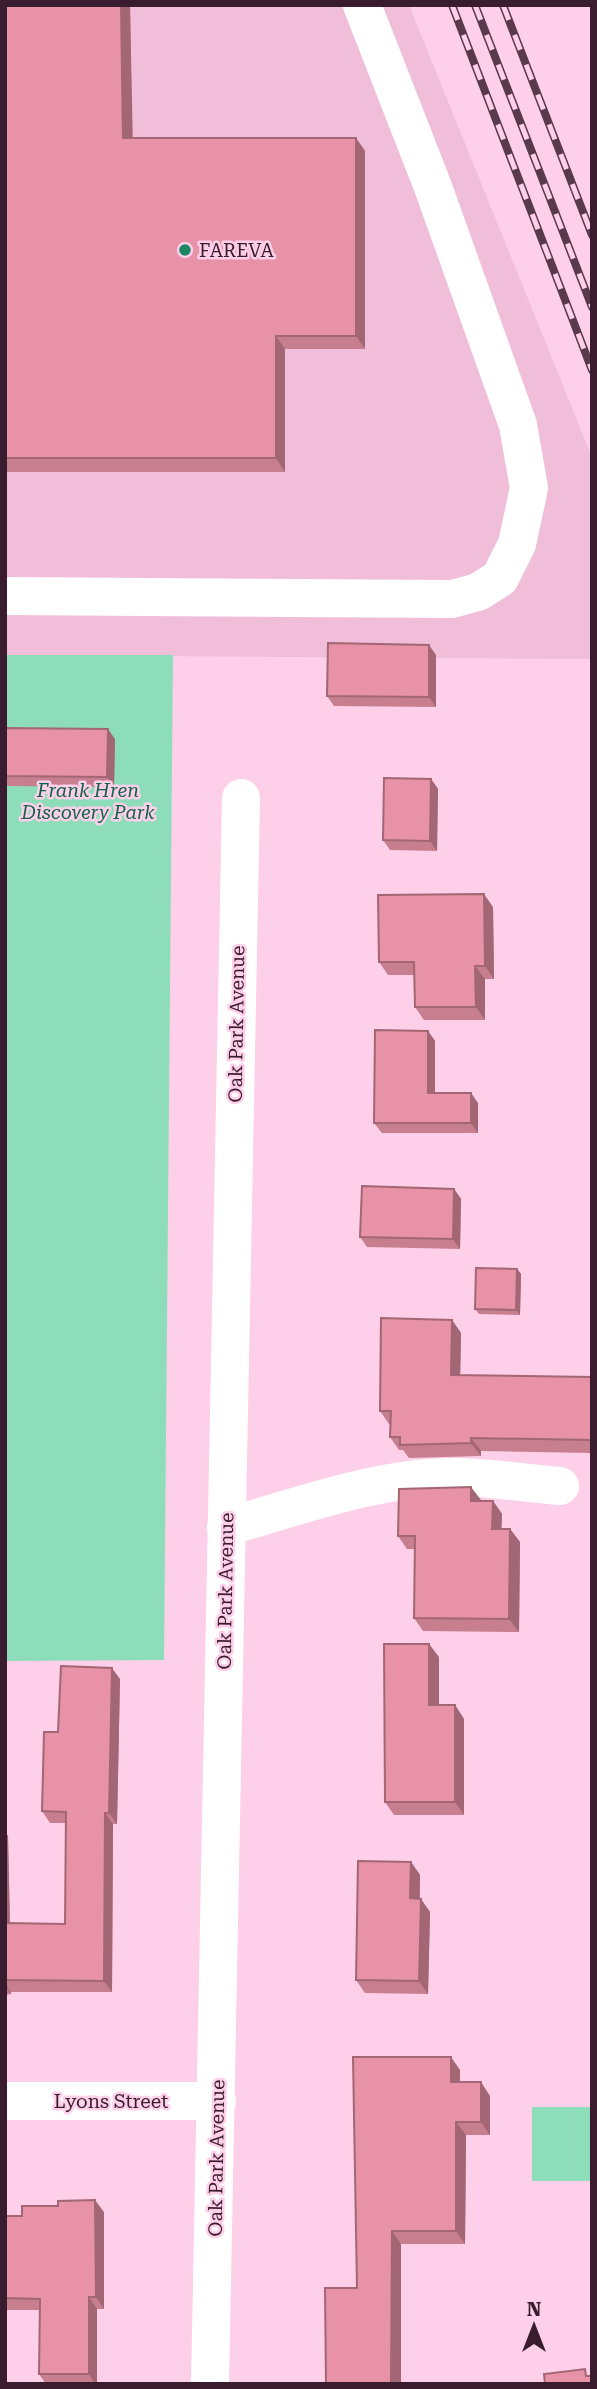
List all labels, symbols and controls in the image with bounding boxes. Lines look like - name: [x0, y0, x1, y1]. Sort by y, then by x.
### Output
- place label: FAREVA: [199, 239, 274, 262]
- marker: FAREVA: [177, 242, 193, 258]
- park label: Frank Hren Discovery Park: [20, 779, 155, 824]
- street label: Oak Park Avenue: [224, 945, 249, 1103]
- street label: Oak Park Avenue: [213, 1512, 238, 1670]
- street label: Oak Park Avenue: [204, 2079, 229, 2237]
- street label: Lyons Street: [54, 2090, 168, 2113]
- north arrow: [499, 2291, 569, 2361]
- text: N: [527, 2298, 542, 2321]

